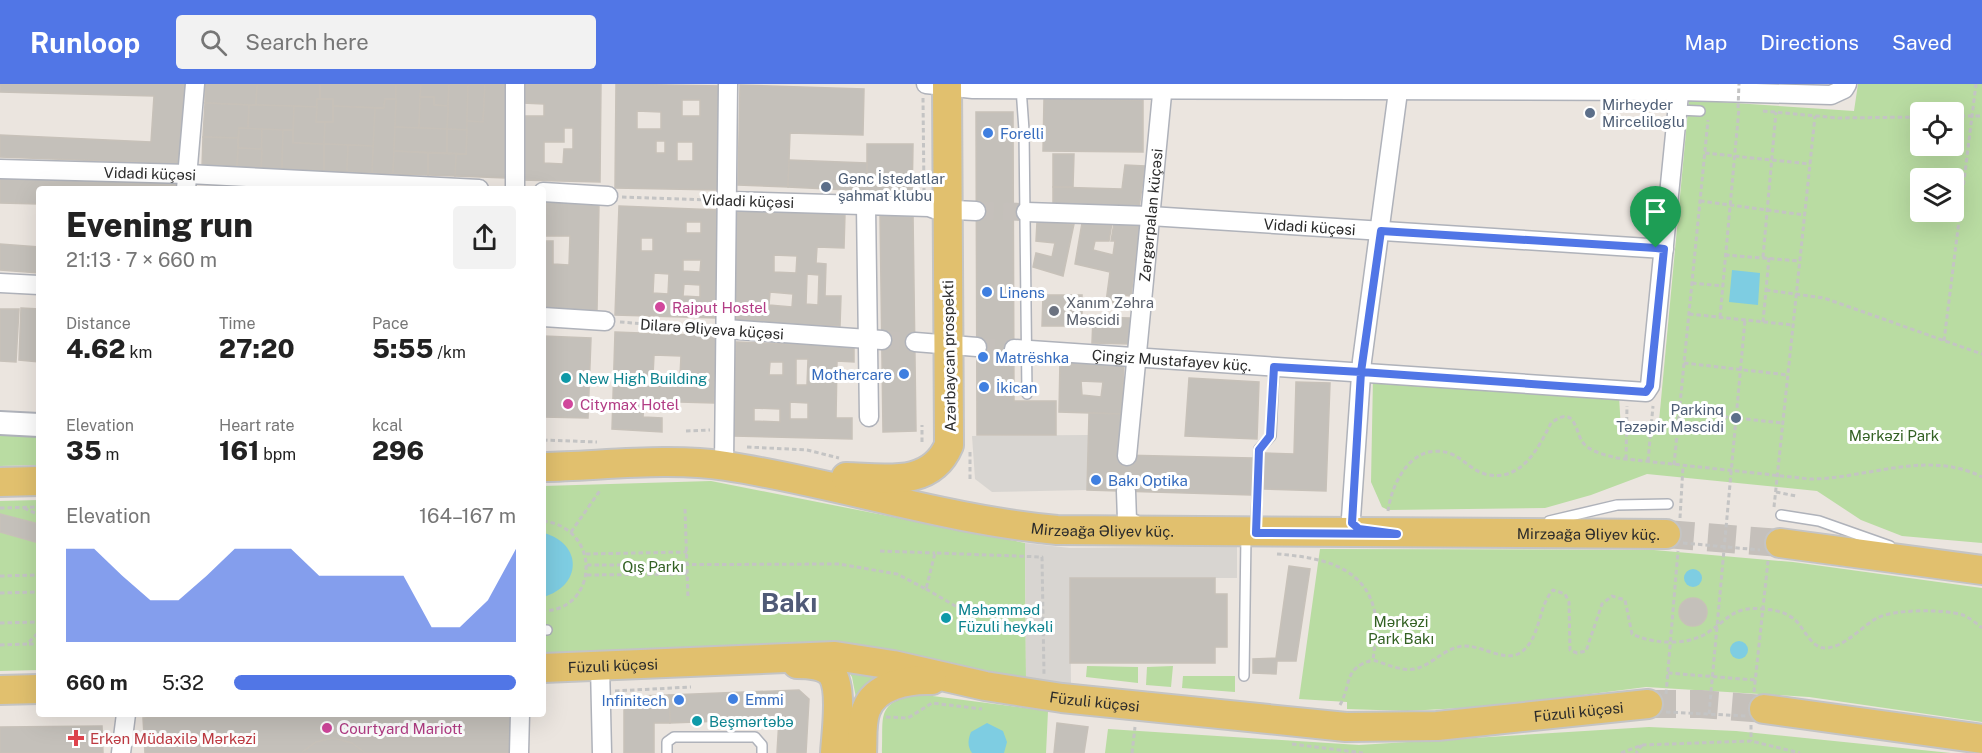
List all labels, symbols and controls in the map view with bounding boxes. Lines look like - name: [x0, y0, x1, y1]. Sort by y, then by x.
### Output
- search box: [176, 15, 596, 69]
- text: Runloop: [30, 26, 140, 59]
- icon: search: [197, 26, 230, 59]
- text: Search here: [245, 29, 369, 55]
- text: Map: [1685, 30, 1727, 55]
- text: Directions: [1760, 30, 1859, 55]
- text: Saved: [1892, 30, 1952, 55]
- place label: Mirheyder Mirceliloglu: [1602, 96, 1685, 130]
- map controls: [1910, 102, 1964, 222]
- button: locate: [1910, 102, 1964, 156]
- marker: Mirheyder Mirceliloglu: [1583, 106, 1597, 120]
- place label: Forelli: [1000, 125, 1044, 142]
- marker: Forelli: [981, 126, 995, 140]
- street label: Zərgərpalan küçəsi: [1135, 148, 1165, 283]
- street label: Vidadi küçəsi: [104, 163, 197, 183]
- button: layers: [1910, 168, 1964, 222]
- place label: Gənc İstedatlar şahmat klubu: [838, 169, 945, 204]
- marker: Gənc İstedatlar şahmat klubu: [819, 180, 833, 194]
- pin: [1630, 186, 1681, 248]
- street label: Vidadi küçəsi: [702, 191, 794, 211]
- icon: arrive: [1639, 195, 1672, 228]
- text: Evening run: [66, 206, 253, 244]
- button: share: [453, 206, 516, 269]
- street label: Vidadi küçəsi: [1263, 215, 1356, 238]
- text: 21:13 · 7 × 660 m: [66, 248, 217, 272]
- street label: Azərbaycan prospekti: [939, 280, 959, 432]
- place label: Linens: [999, 284, 1045, 301]
- marker: Linens: [980, 285, 994, 299]
- place label: Xanım Zəhra Məscidi: [1066, 294, 1154, 328]
- place label: Rajput Hostel: [672, 299, 767, 316]
- marker: Rajput Hostel: [653, 300, 667, 314]
- marker: Xanım Zəhra Məscidi: [1047, 304, 1061, 318]
- text: Distance: [66, 314, 131, 333]
- text: Time: [219, 314, 255, 333]
- text: Pace: [372, 314, 409, 333]
- street label: Dilarə Əliyeva küçəsi: [639, 315, 785, 343]
- text: 4.62: [66, 333, 126, 364]
- text: 27:20: [219, 333, 295, 364]
- text: 5:55: [372, 333, 433, 364]
- text: km: [126, 343, 152, 362]
- text: /km: [433, 343, 466, 362]
- street label: Çingiz Mustafayev küç.: [1091, 346, 1252, 374]
- place label: Matrëshka: [995, 349, 1069, 366]
- marker: Matrëshka: [976, 350, 990, 364]
- place label: Mothercare: [811, 366, 892, 383]
- marker: Mothercare: [897, 367, 911, 381]
- place label: New High Building: [578, 370, 707, 387]
- marker: New High Building: [559, 371, 573, 385]
- place label: İkican: [996, 378, 1037, 396]
- marker: İkican: [977, 380, 991, 394]
- place label: Citymax Hotel: [580, 396, 679, 413]
- marker: Citymax Hotel: [561, 397, 575, 411]
- place label: Parkinq Təzəpir Məscidi: [1616, 401, 1724, 435]
- marker: Parkinq Təzəpir Məscidi: [1729, 411, 1743, 425]
- text: Elevation: [66, 416, 134, 435]
- text: Heart rate: [219, 416, 295, 435]
- text: kcal: [372, 416, 403, 435]
- park label: Mərkəzi Park: [1849, 427, 1939, 444]
- text: 35: [66, 435, 102, 466]
- text: 161: [219, 435, 259, 466]
- text: 296: [372, 435, 424, 466]
- text: m: [102, 445, 119, 464]
- text: bpm: [259, 445, 296, 464]
- place label: Bakı Optika: [1108, 472, 1188, 489]
- marker: Bakı Optika: [1089, 473, 1103, 487]
- text: Elevation: [66, 504, 151, 528]
- text: 164–167 m: [419, 504, 516, 528]
- street label: Mirzəağa Əliyev küç.: [1030, 519, 1174, 539]
- street label: Mirzəağa Əliyev küç.: [1517, 525, 1660, 542]
- park label: Qış Parkı: [622, 558, 684, 575]
- district label: Bakı: [761, 586, 817, 618]
- place label: Məhəmməd Füzuli heykəli: [958, 601, 1053, 635]
- marker: Məhəmməd Füzuli heykəli: [939, 611, 953, 625]
- park label: Mərkəzi Park Bakı: [1368, 613, 1434, 647]
- street label: Füzuli küçəsi: [568, 655, 658, 675]
- text: 660 m: [66, 671, 128, 695]
- text: 5:32: [162, 671, 204, 695]
- street label: Füzuli küçəsi: [1048, 688, 1140, 714]
- place label: Emmi: [745, 691, 784, 708]
- place label: Infinitech: [601, 692, 667, 709]
- marker: Emmi: [726, 692, 740, 706]
- marker: Infinitech: [672, 693, 686, 707]
- street label: Füzuli küçəsi: [1533, 698, 1624, 724]
- place label: Beşmərtəbə: [709, 713, 794, 730]
- marker: Beşmərtəbə: [690, 714, 704, 728]
- place label: Courtyard Mariott: [339, 720, 463, 737]
- marker: Courtyard Mariott: [320, 721, 334, 735]
- marker: Erkən Müdaxilə Mərkəzi: [67, 729, 85, 747]
- place label: Erkən Müdaxilə Mərkəzi: [90, 730, 256, 747]

